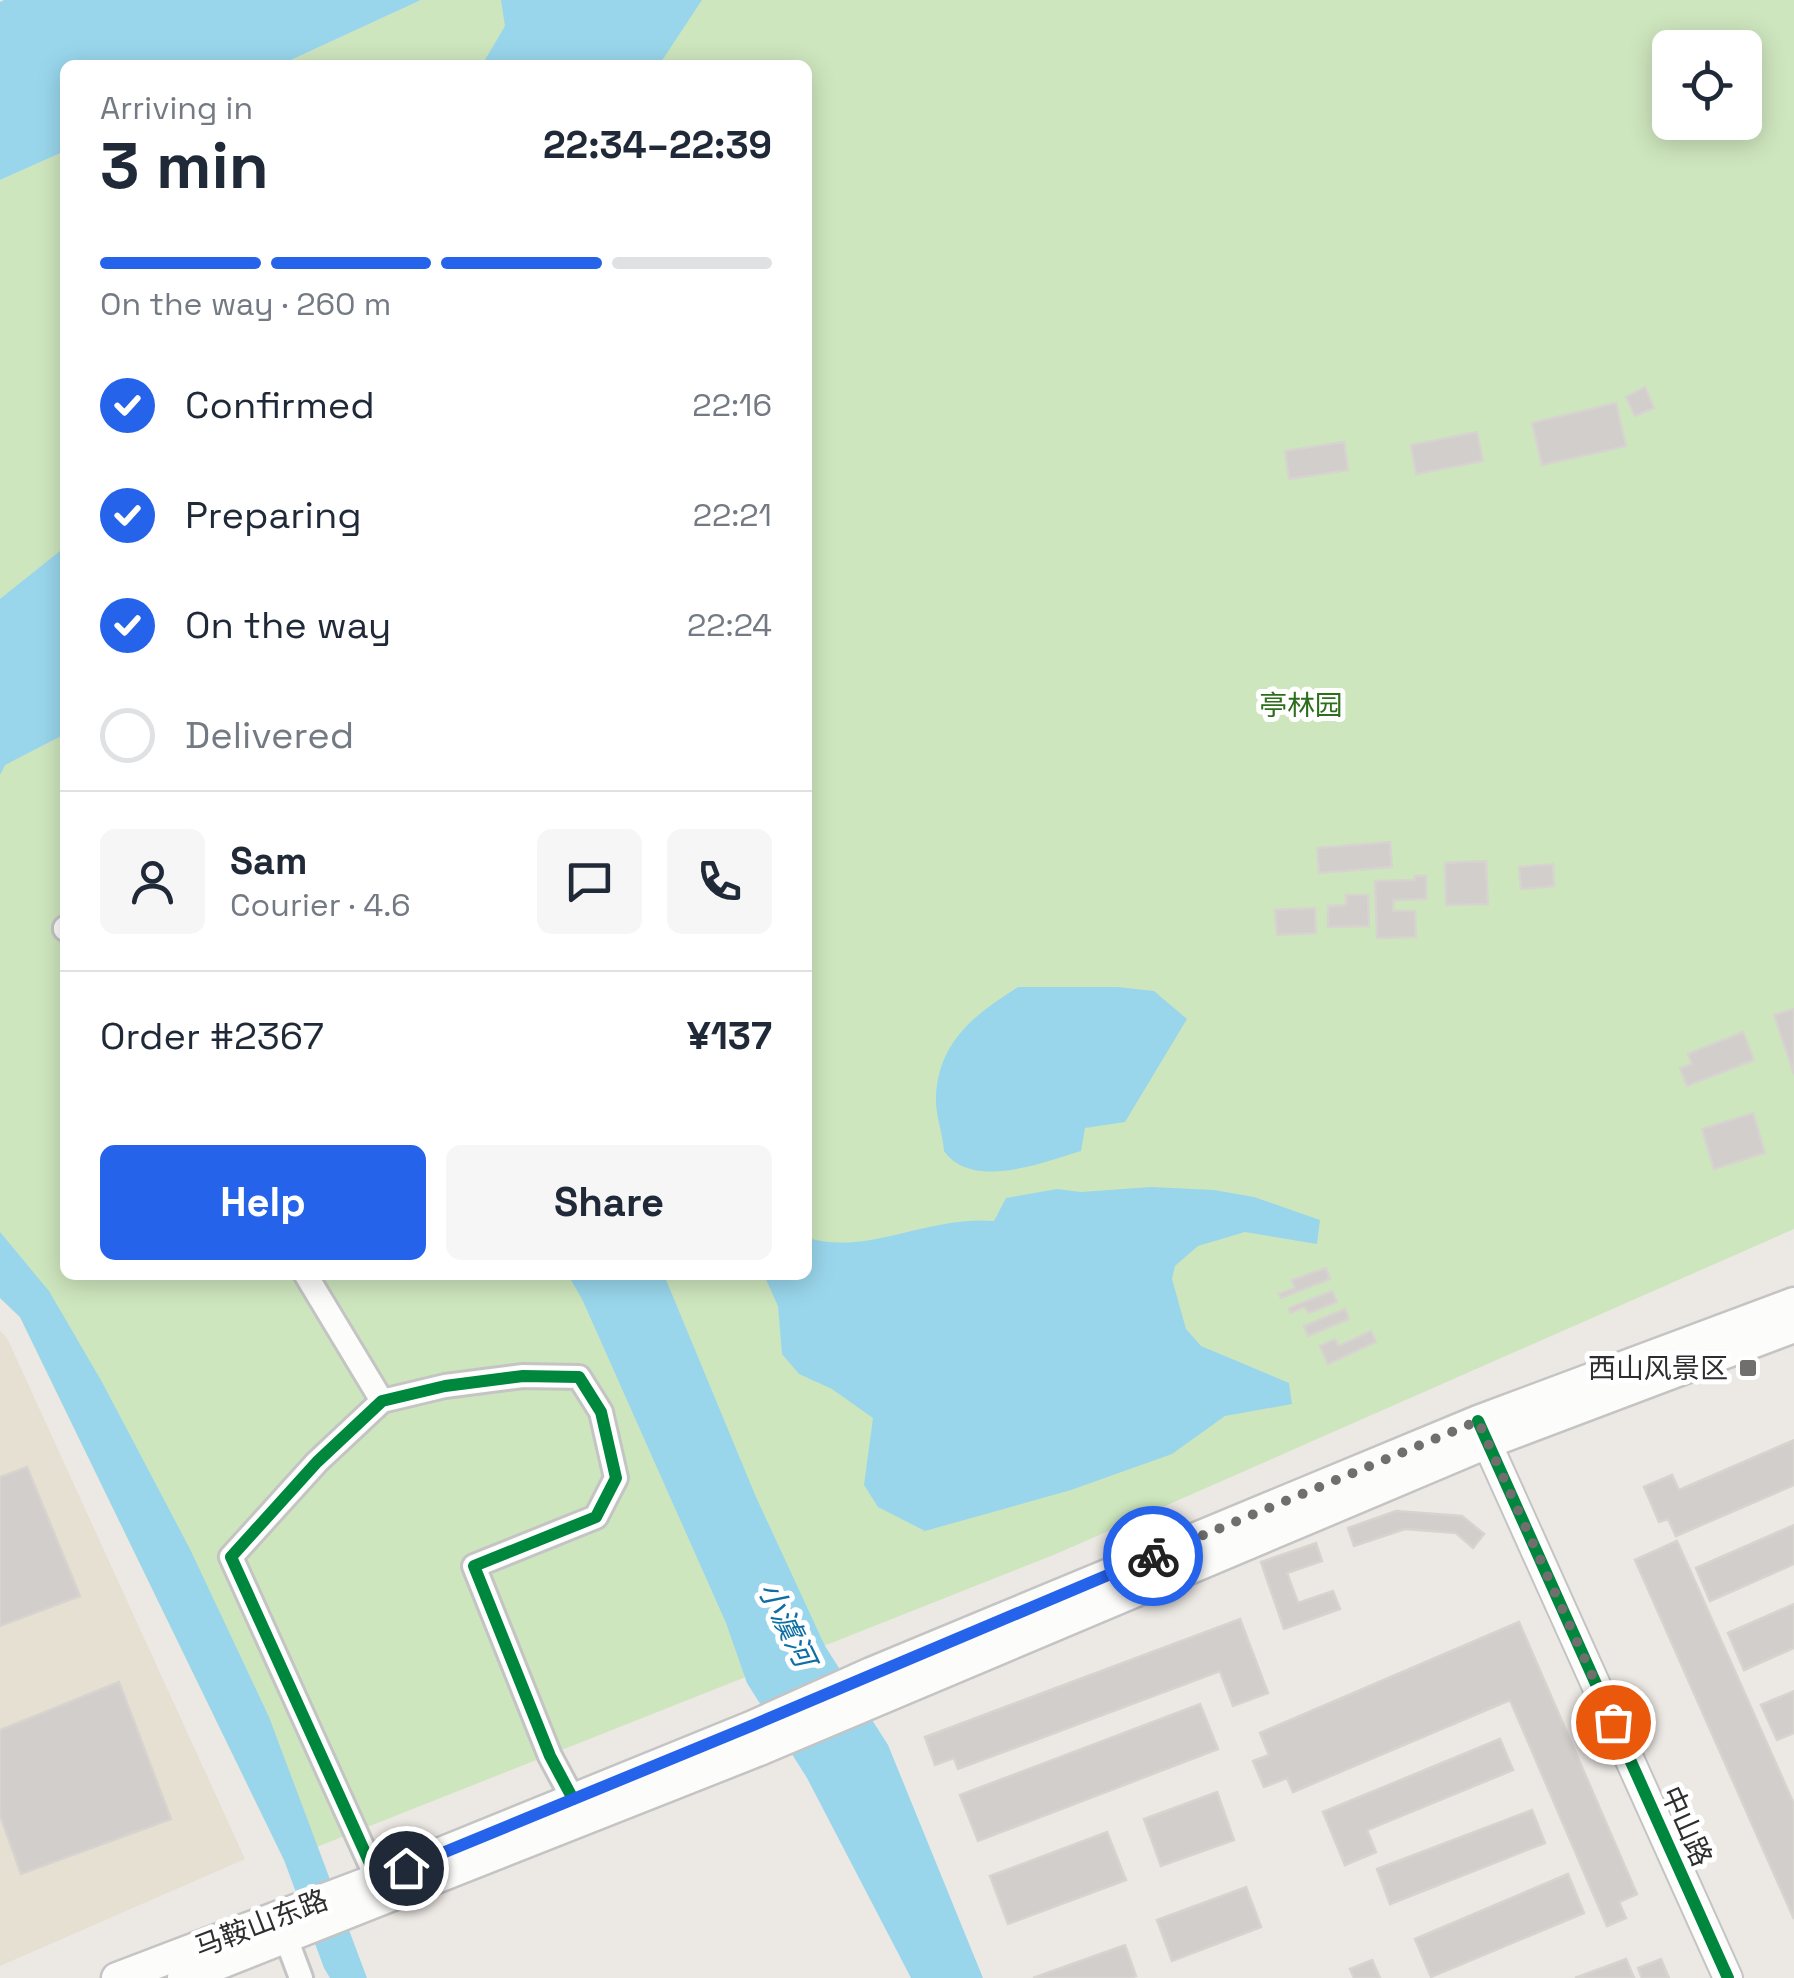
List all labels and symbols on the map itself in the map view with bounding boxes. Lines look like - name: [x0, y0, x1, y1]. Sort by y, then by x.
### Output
- park label: 亭林园: [1259, 687, 1343, 723]
- place label: 西山风景区: [1588, 1350, 1728, 1386]
- marker: 西山风景区: [1737, 1357, 1759, 1379]
- courier: [1103, 1506, 1203, 1606]
- water label: 小澞河: [750, 1575, 826, 1677]
- pin: [1571, 1680, 1656, 1765]
- street label: 中山路: [1653, 1780, 1721, 1872]
- pin: [364, 1826, 449, 1911]
- street label: 马鞍山东路: [189, 1881, 333, 1965]

